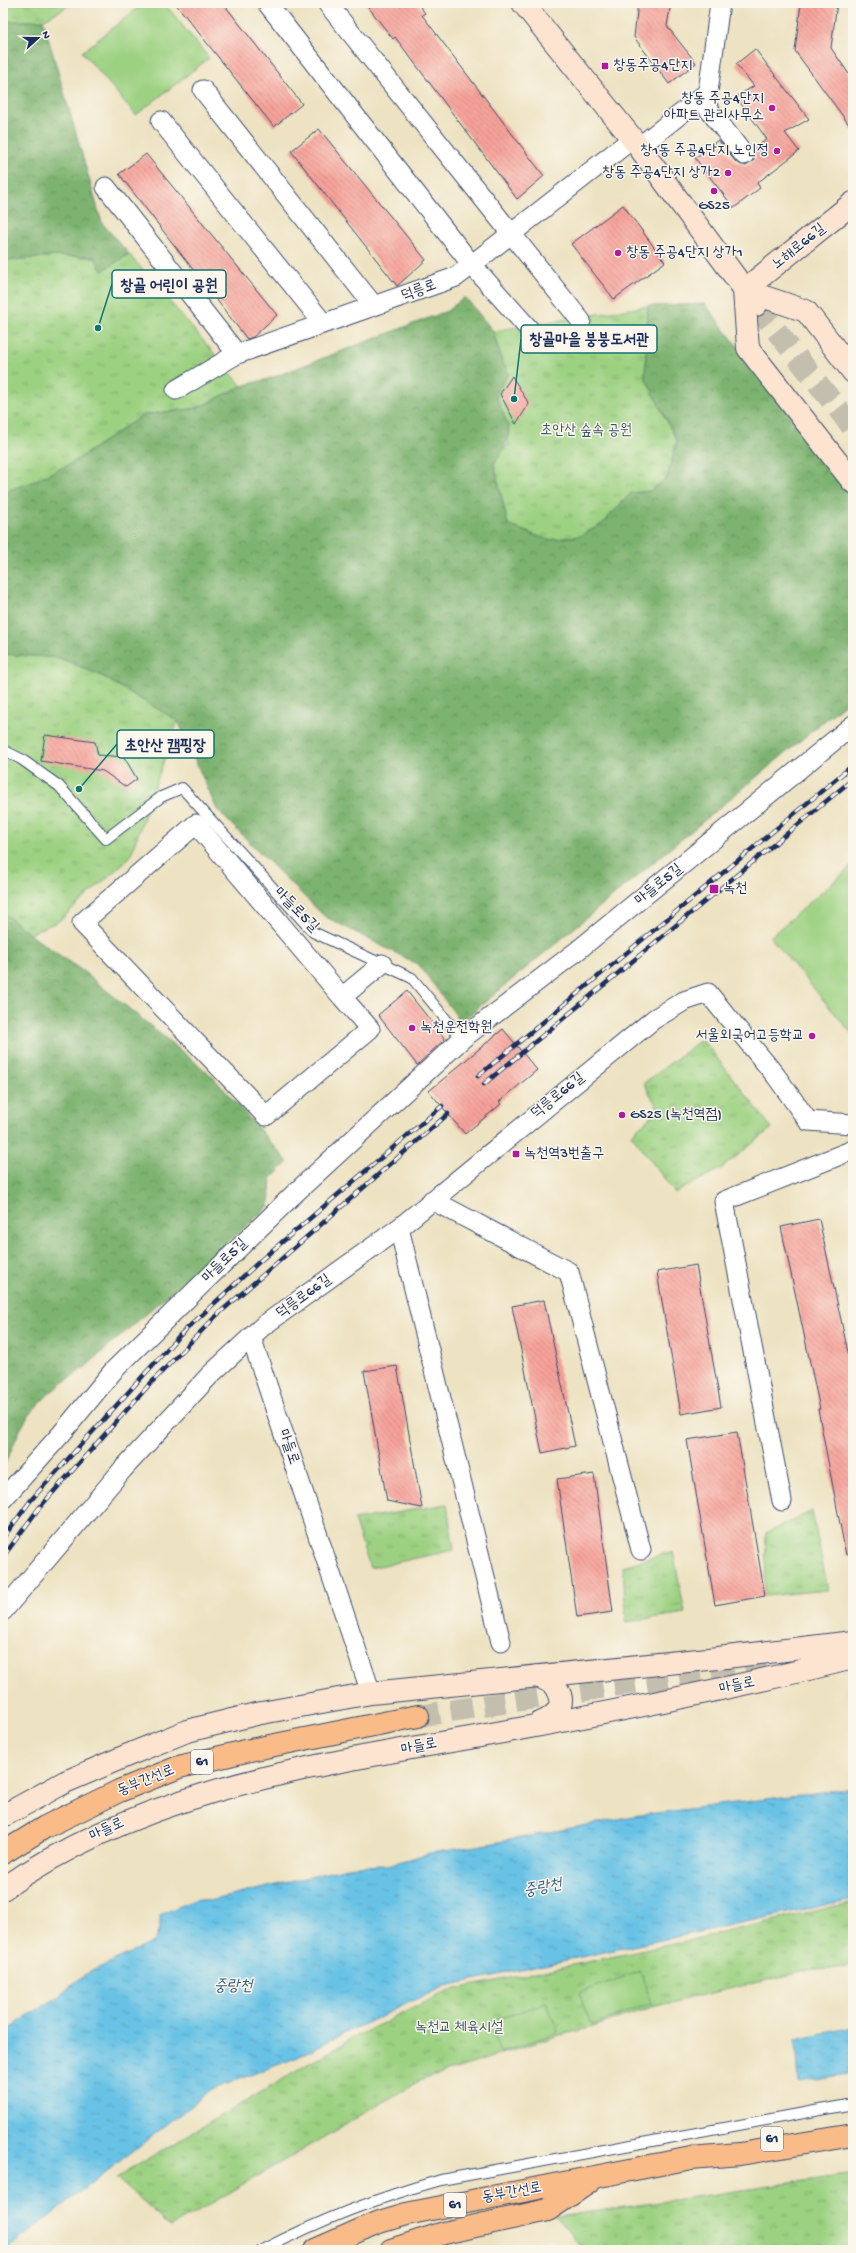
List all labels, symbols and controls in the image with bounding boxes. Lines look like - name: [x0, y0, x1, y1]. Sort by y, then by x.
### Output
- north arrow: [18, 18, 58, 58]
- text: N: [39, 30, 52, 41]
- place label: 창동주공4단지: [613, 57, 693, 75]
- marker: 창동주공4단지: [600, 61, 610, 71]
- place label: 창동 주공4단지 아파트 관리사무소: [664, 90, 764, 125]
- marker: 창동 주공4단지 아파트 관리사무소: [767, 103, 777, 113]
- place label: 창1동 주공4단지 노인정: [640, 142, 769, 160]
- marker: 창1동 주공4단지 노인정: [772, 146, 782, 156]
- place label: 창동 주공4단지 상가2: [602, 164, 720, 182]
- marker: 창동 주공4단지 상가2: [723, 168, 733, 178]
- marker: GS25: [709, 186, 719, 196]
- place label: GS25: [698, 197, 730, 215]
- street label: 노해로66길: [769, 220, 829, 274]
- place label: 창동 주공4단지 상가1: [626, 244, 743, 262]
- marker: 창동 주공4단지 상가1: [613, 248, 623, 258]
- callout: 창골 어린이 공원: [112, 270, 226, 298]
- street label: 덕릉로: [399, 276, 439, 306]
- text: 창골 어린이 공원: [120, 277, 218, 297]
- callout: 창골마을 붕붕도서관: [521, 325, 657, 353]
- text: 창골마을 붕붕도서관: [529, 331, 649, 351]
- park label: 초안산 숲속 공원: [540, 422, 632, 440]
- callout: 초안산 캠핑장: [117, 730, 214, 758]
- text: 초안산 캠핑장: [124, 738, 206, 757]
- street label: 마들로5길: [632, 860, 686, 910]
- place label: 녹천: [723, 880, 747, 898]
- marker: 녹천: [708, 883, 720, 895]
- street label: 마들로5길: [270, 884, 322, 936]
- place label: 녹천운전학원: [420, 1019, 492, 1037]
- marker: 녹천운전학원: [407, 1023, 417, 1033]
- place label: 서울외국어고등학교: [695, 1027, 804, 1045]
- marker: 서울외국어고등학교: [807, 1031, 817, 1041]
- street label: 덕릉로66길: [528, 1069, 588, 1123]
- place label: GS25 (녹천역점): [630, 1106, 722, 1124]
- marker: GS25 (녹천역점): [617, 1110, 627, 1120]
- place label: 녹천역3번출구: [524, 1145, 604, 1163]
- marker: 녹천역3번출구: [511, 1149, 521, 1159]
- street label: 마들로5길: [199, 1235, 251, 1287]
- street label: 덕릉로66길: [273, 1271, 335, 1323]
- street label: 마들로: [274, 1427, 302, 1467]
- street label: 마들로: [717, 1673, 757, 1699]
- street label: 마들로: [400, 1735, 438, 1759]
- road number: 61: [191, 1750, 213, 1774]
- street label: 동부간선로: [115, 1761, 177, 1801]
- street label: 마들로: [87, 1814, 127, 1846]
- water label: 중랑천: [522, 1876, 566, 1902]
- water label: 중랑천: [214, 1978, 254, 1997]
- park label: 녹천교 체육시설: [415, 2019, 503, 2037]
- road number: 61: [761, 2127, 783, 2151]
- street label: 동부간선로: [481, 2179, 543, 2207]
- road number: 61: [444, 2193, 466, 2217]

